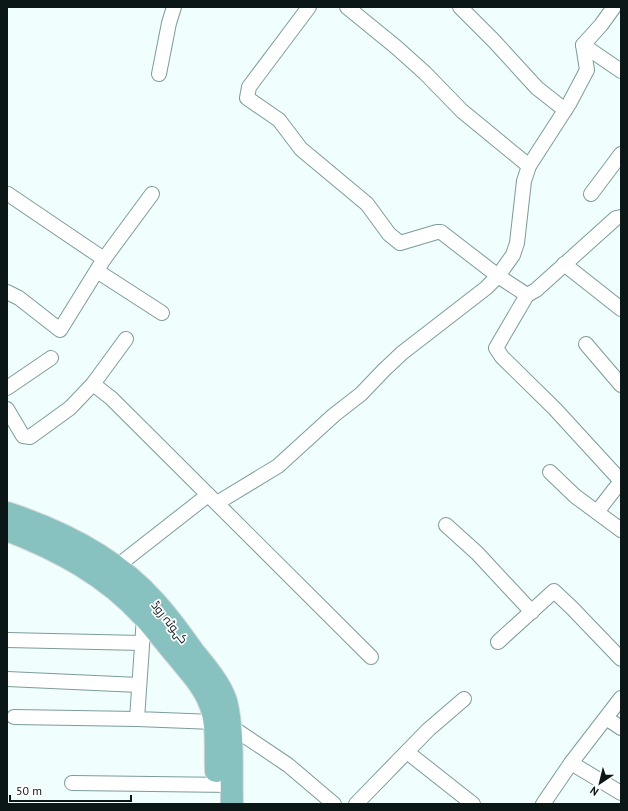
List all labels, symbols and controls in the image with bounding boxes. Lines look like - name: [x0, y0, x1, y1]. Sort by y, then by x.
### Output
- street label: کہوٹہ روڈ: [148, 598, 192, 647]
- north arrow: [580, 763, 620, 803]
- scale bar: [10, 777, 131, 803]
- text: 50 m: [16, 783, 42, 798]
- text: N: [587, 783, 601, 799]

